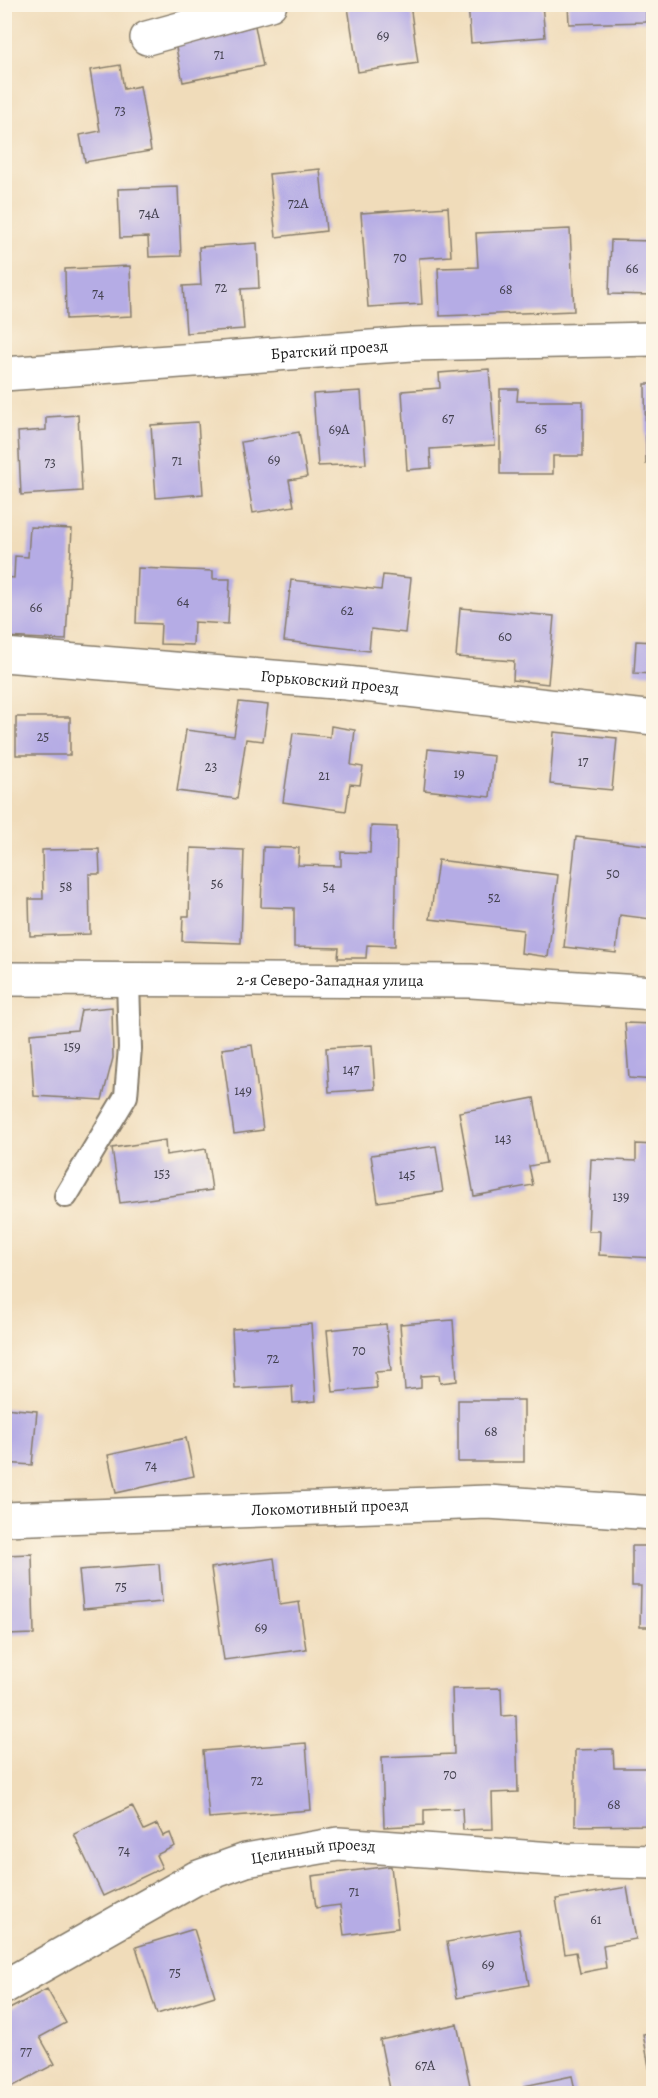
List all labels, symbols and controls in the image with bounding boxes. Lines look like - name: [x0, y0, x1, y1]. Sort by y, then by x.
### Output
- house number: 69: [377, 26, 389, 45]
- house number: 71: [214, 45, 225, 64]
- house number: 73: [114, 101, 126, 120]
- house number: 72А: [288, 194, 309, 213]
- house number: 74А: [139, 204, 160, 223]
- house number: 70: [393, 248, 407, 267]
- house number: 66: [626, 259, 638, 278]
- house number: 72: [215, 278, 228, 297]
- house number: 68: [499, 280, 513, 299]
- house number: 74: [92, 284, 104, 303]
- street label: Братский проезд: [270, 335, 389, 365]
- house number: 67: [442, 409, 454, 428]
- house number: 65: [535, 419, 547, 438]
- house number: 69А: [328, 420, 350, 439]
- house number: 69: [268, 450, 280, 469]
- house number: 71: [172, 451, 183, 470]
- house number: 73: [44, 453, 56, 472]
- house number: 64: [177, 592, 189, 611]
- house number: 66: [30, 598, 42, 617]
- house number: 62: [340, 601, 354, 620]
- house number: 60: [498, 627, 512, 646]
- street label: Горьковский проезд: [260, 665, 400, 700]
- house number: 25: [37, 727, 49, 746]
- house number: 17: [578, 752, 588, 771]
- house number: 23: [205, 757, 217, 776]
- house number: 19: [453, 764, 465, 783]
- house number: 21: [318, 766, 330, 785]
- house number: 50: [606, 864, 620, 883]
- house number: 56: [211, 874, 223, 893]
- house number: 58: [60, 877, 73, 896]
- house number: 54: [323, 877, 335, 896]
- house number: 52: [488, 888, 501, 907]
- street label: 2-я Северо-Западная улица: [236, 969, 424, 992]
- house number: 159: [63, 1037, 81, 1056]
- house number: 147: [342, 1060, 360, 1079]
- house number: 149: [234, 1081, 252, 1100]
- house number: 143: [495, 1129, 512, 1148]
- house number: 153: [154, 1164, 170, 1183]
- house number: 145: [398, 1165, 416, 1184]
- house number: 139: [613, 1187, 629, 1206]
- house number: 70: [352, 1341, 366, 1360]
- house number: 72: [267, 1349, 280, 1368]
- house number: 68: [484, 1422, 498, 1441]
- house number: 74: [145, 1456, 157, 1475]
- street label: Локомотивный проезд: [251, 1494, 409, 1521]
- house number: 75: [115, 1577, 127, 1596]
- house number: 69: [255, 1618, 267, 1637]
- house number: 70: [443, 1765, 457, 1784]
- house number: 72: [251, 1771, 264, 1790]
- house number: 68: [607, 1795, 621, 1814]
- street label: Целинный проезд: [249, 1833, 376, 1870]
- house number: 74: [118, 1841, 130, 1860]
- house number: 71: [349, 1882, 360, 1901]
- house number: 61: [590, 1910, 602, 1929]
- house number: 69: [482, 1955, 494, 1974]
- house number: 75: [169, 1963, 181, 1982]
- house number: 77: [20, 2042, 32, 2061]
- house number: 67А: [415, 2056, 436, 2075]

